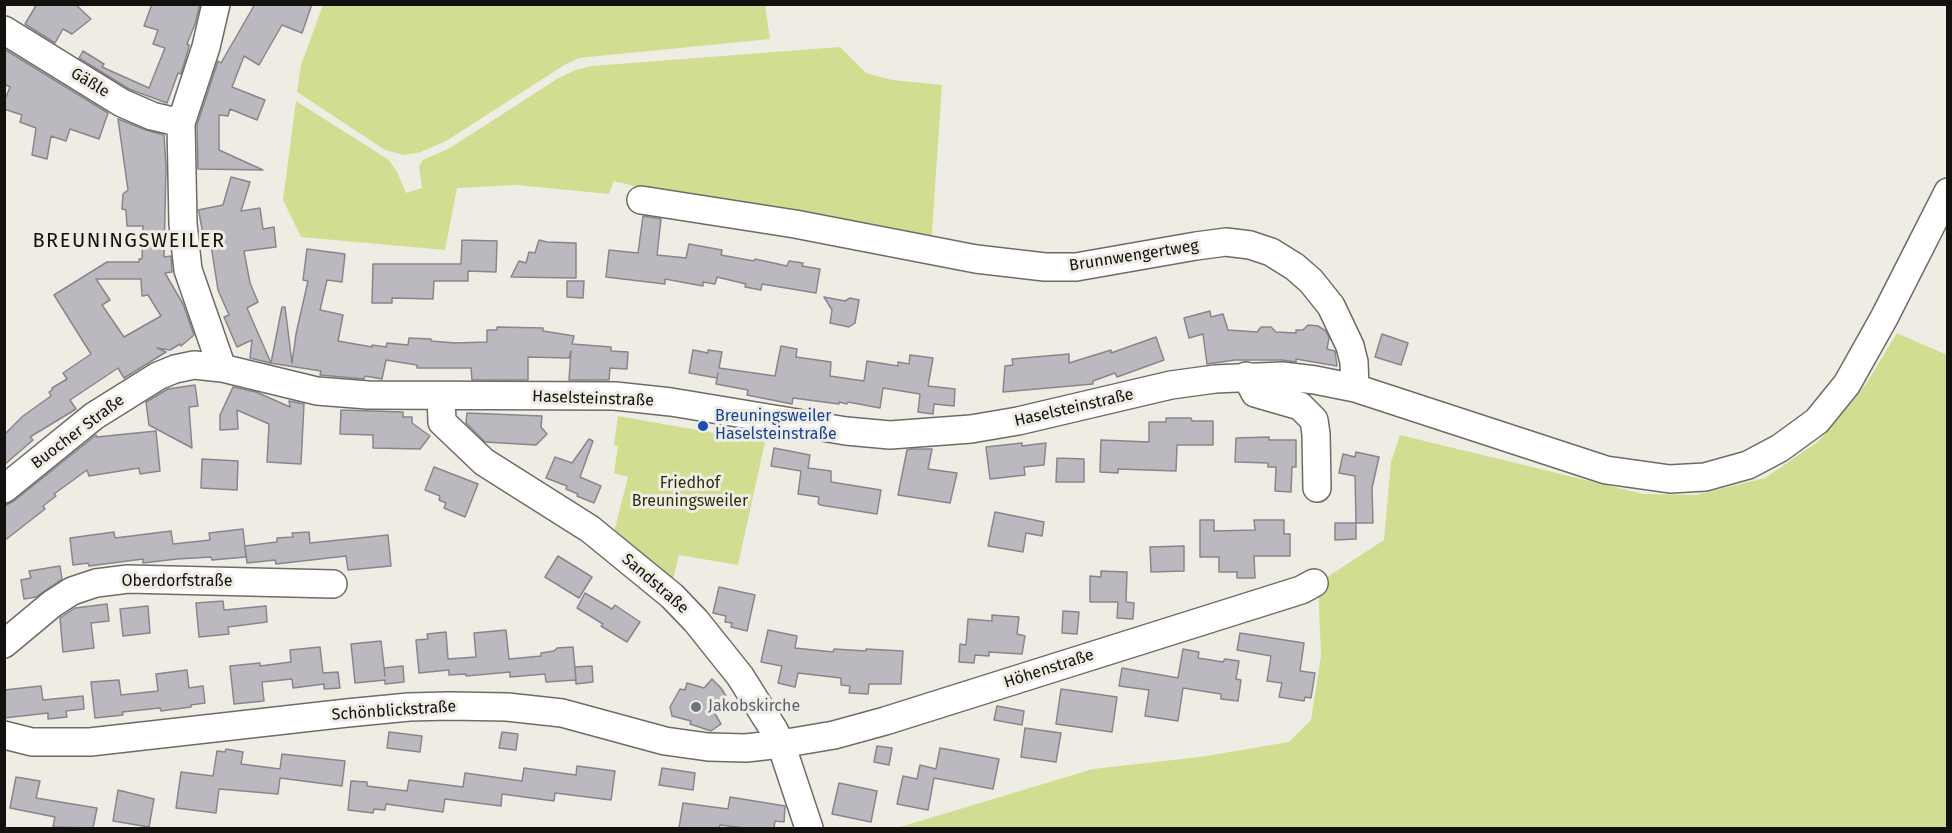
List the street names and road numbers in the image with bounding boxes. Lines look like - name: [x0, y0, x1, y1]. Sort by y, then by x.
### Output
- street label: Gäßle: [67, 64, 113, 102]
- street label: Brunnwengertweg: [1068, 236, 1200, 276]
- street label: Haselsteinstraße: [1013, 385, 1135, 431]
- street label: Haselsteinstraße: [532, 387, 654, 411]
- street label: Buocher Straße: [28, 391, 128, 473]
- street label: Sandstraße: [618, 550, 692, 618]
- street label: Oberdorfstraße: [121, 572, 233, 592]
- street label: Höhenstraße: [1002, 645, 1096, 693]
- street label: Schönblickstraße: [331, 697, 457, 725]

